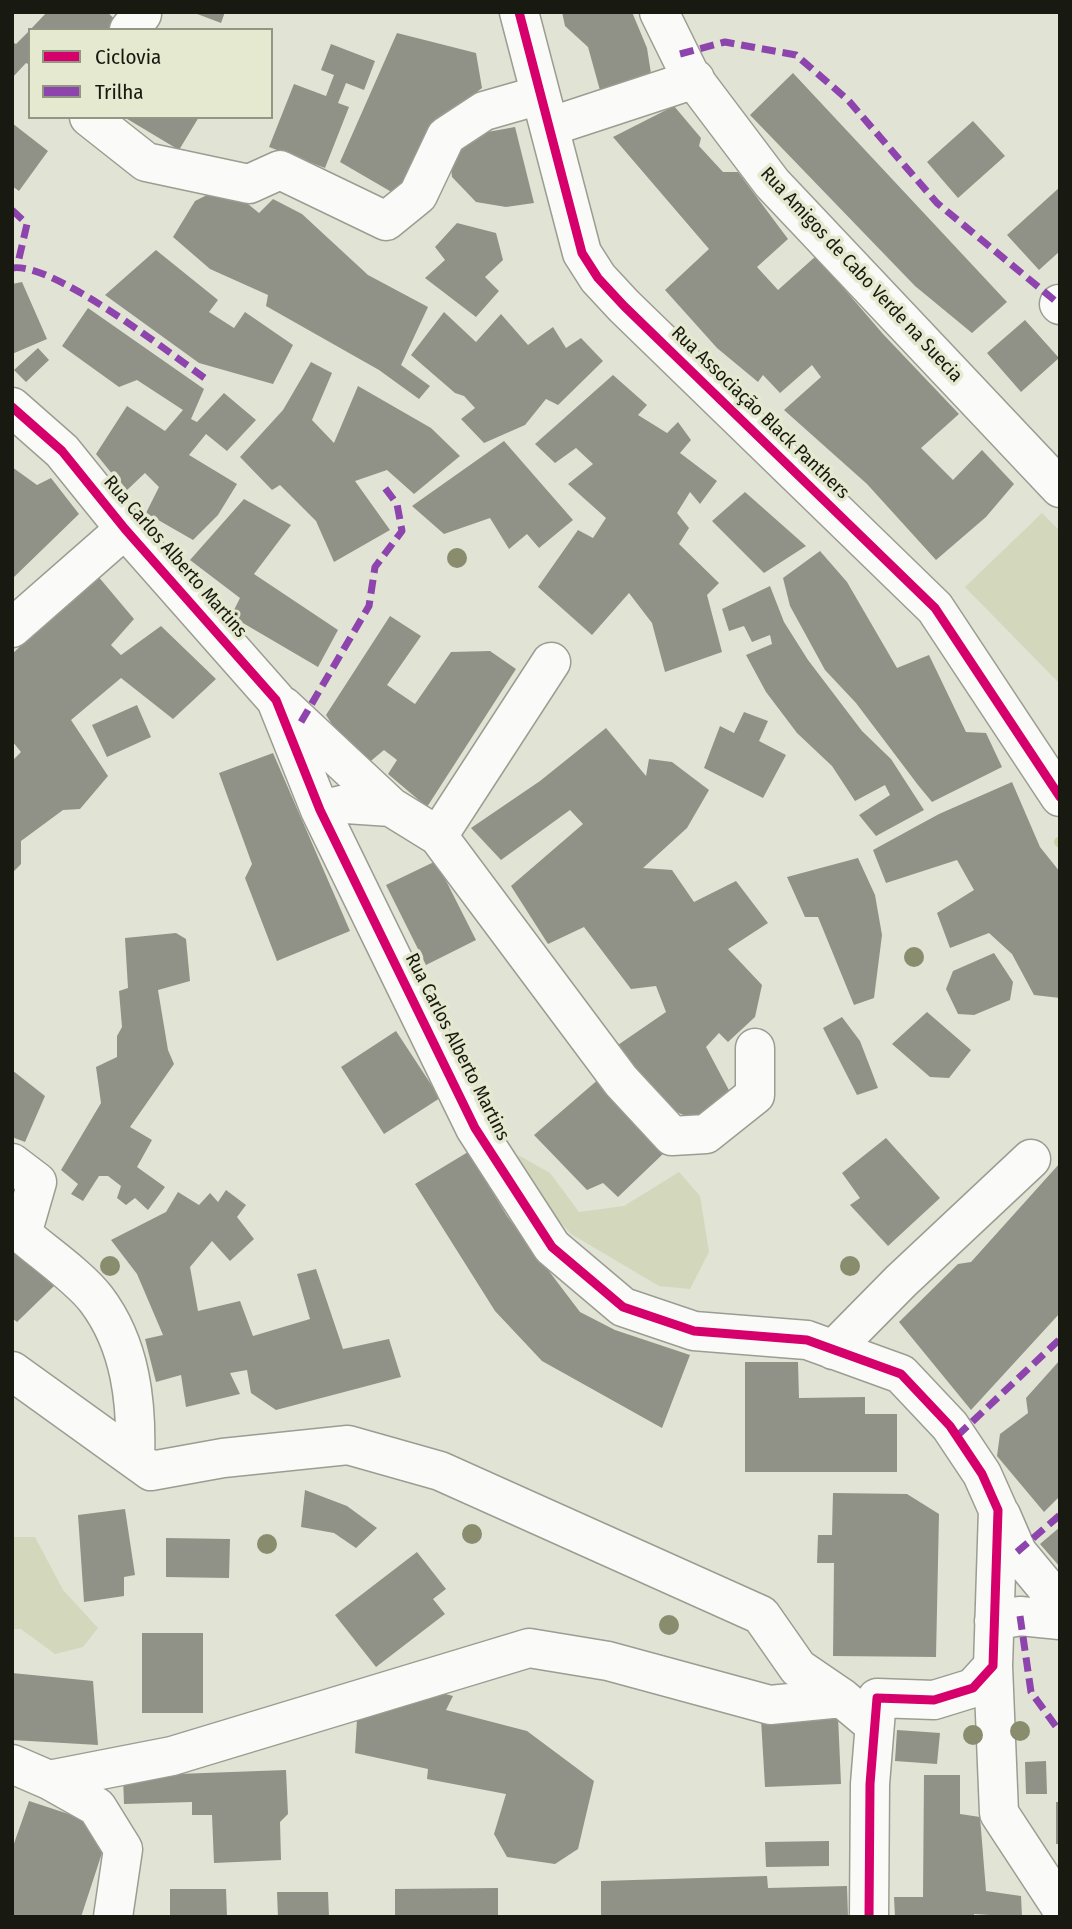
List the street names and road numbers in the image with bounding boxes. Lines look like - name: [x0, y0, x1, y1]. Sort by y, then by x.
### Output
- street label: Rua Amigos de Cabo Verde na Suecia: [755, 163, 967, 387]
- street label: Rua Associação Black Panthers: [666, 322, 854, 504]
- street label: Rua Carlos Alberto Martins: [98, 471, 252, 643]
- street label: Rua Carlos Alberto Martins: [400, 950, 514, 1144]

